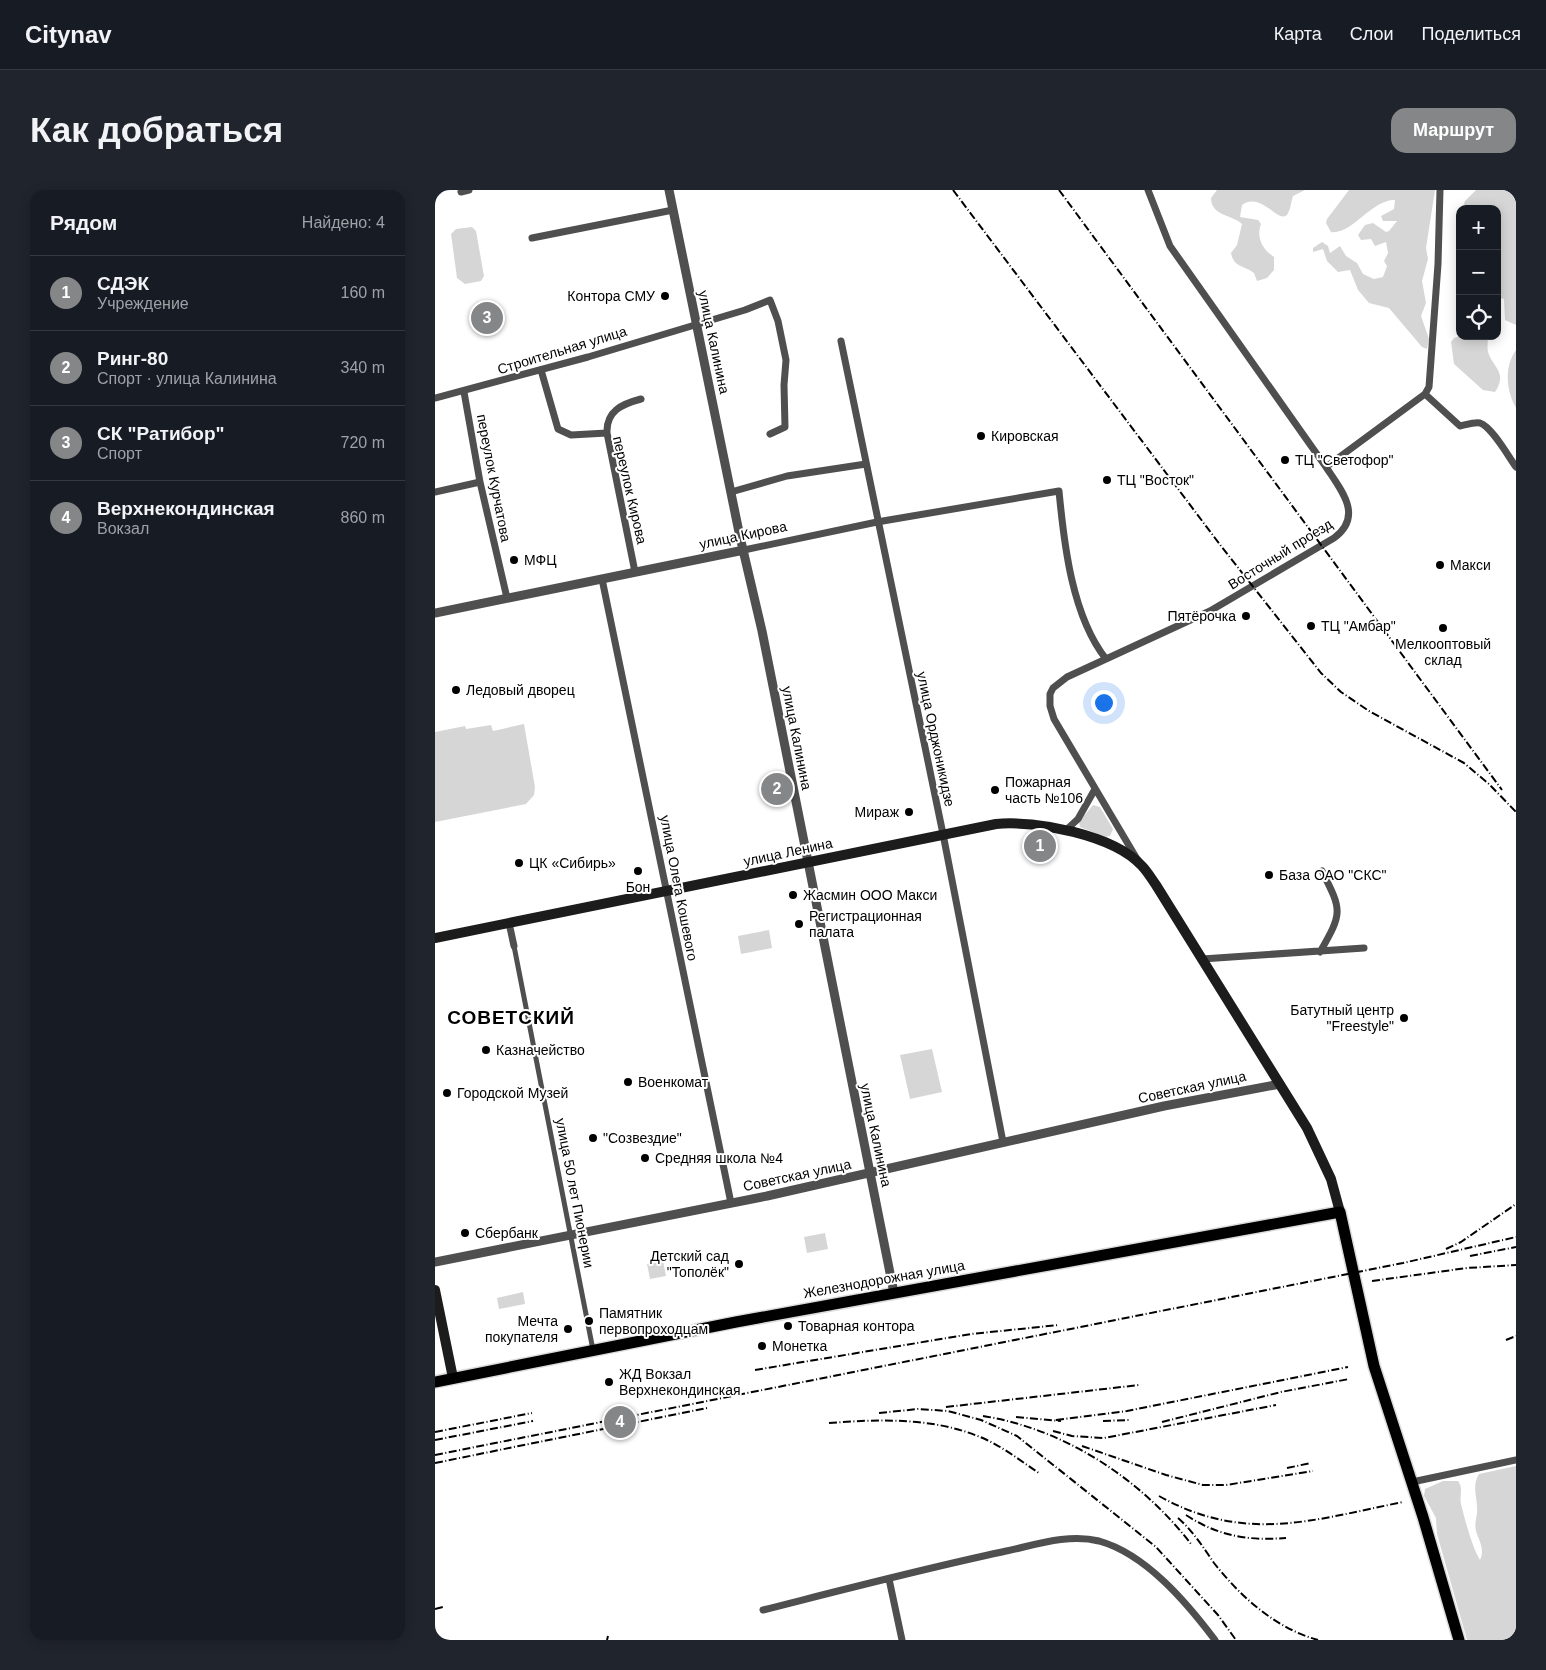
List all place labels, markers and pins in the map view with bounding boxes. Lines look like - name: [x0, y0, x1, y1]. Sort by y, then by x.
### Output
- place label: Контора СМУ: [567, 288, 655, 304]
- marker: Контора СМУ: [659, 290, 671, 302]
- pin: 3: [471, 299, 503, 337]
- place label: Кировская: [991, 428, 1059, 444]
- marker: Кировская: [975, 430, 987, 442]
- place label: ТЦ "Светофор": [1295, 452, 1394, 468]
- marker: ТЦ "Светофор": [1279, 454, 1291, 466]
- place label: ТЦ "Восток": [1117, 472, 1194, 488]
- marker: ТЦ "Восток": [1101, 474, 1113, 486]
- place label: МФЦ: [524, 552, 557, 568]
- marker: МФЦ: [508, 554, 520, 566]
- place label: Макси: [1450, 557, 1491, 573]
- marker: Макси: [1434, 559, 1446, 571]
- place label: Пятёрочка: [1167, 608, 1236, 624]
- marker: Пятёрочка: [1240, 610, 1252, 622]
- place label: ТЦ "Амбар": [1321, 618, 1396, 634]
- marker: ТЦ "Амбар": [1305, 620, 1317, 632]
- marker: Мелкооптовый склад: [1437, 622, 1449, 634]
- place label: Мелкооптовый склад: [1395, 636, 1491, 668]
- place label: Ледовый дворец: [466, 682, 575, 698]
- marker: Ледовый дворец: [450, 684, 462, 696]
- pin: 2: [761, 770, 793, 808]
- place label: Пожарная часть №106: [1005, 774, 1083, 806]
- marker: Пожарная часть №106: [989, 784, 1001, 796]
- place label: Мираж: [855, 804, 900, 820]
- marker: Мираж: [903, 806, 915, 818]
- pin: 1: [1024, 827, 1056, 865]
- place label: ЦК «Сибирь»: [529, 855, 616, 871]
- marker: ЦК «Сибирь»: [513, 857, 525, 869]
- marker: Бон: [632, 865, 644, 877]
- place label: База ОАО "СКС": [1279, 867, 1386, 883]
- marker: База ОАО "СКС": [1263, 869, 1275, 881]
- place label: Бон: [626, 879, 650, 895]
- place label: Жасмин ООО Макси: [803, 887, 937, 903]
- marker: Жасмин ООО Макси: [787, 889, 799, 901]
- place label: Регистрационная палата: [809, 908, 922, 940]
- marker: Регистрационная палата: [793, 918, 805, 930]
- place label: Батутный центр "Freestyle": [1290, 1002, 1394, 1034]
- marker: Батутный центр "Freestyle": [1398, 1012, 1410, 1024]
- place label: Казначейство: [496, 1042, 585, 1058]
- marker: Казначейство: [480, 1044, 492, 1056]
- place label: Военкомат: [638, 1074, 709, 1090]
- marker: Военкомат: [622, 1076, 634, 1088]
- place label: Городской Музей: [457, 1085, 568, 1101]
- marker: Городской Музей: [441, 1087, 453, 1099]
- place label: "Созвездие": [603, 1130, 682, 1146]
- marker: "Созвездие": [587, 1132, 599, 1144]
- place label: Средняя школа №4: [655, 1150, 783, 1166]
- marker: Средняя школа №4: [639, 1152, 651, 1164]
- place label: Сбербанк: [475, 1225, 539, 1241]
- marker: Сбербанк: [459, 1227, 471, 1239]
- place label: Детский сад "Тополёк": [650, 1248, 729, 1280]
- marker: Детский сад "Тополёк": [733, 1258, 745, 1270]
- place label: Памятник первопроходцам: [599, 1305, 708, 1337]
- place label: Мечта покупателя: [485, 1313, 558, 1345]
- marker: Памятник первопроходцам: [583, 1315, 595, 1327]
- place label: Товарная контора: [798, 1318, 915, 1334]
- marker: Товарная контора: [782, 1320, 794, 1332]
- marker: Мечта покупателя: [562, 1323, 574, 1335]
- place label: Монетка: [772, 1338, 828, 1354]
- marker: Монетка: [756, 1340, 768, 1352]
- place label: ЖД Вокзал Верхнекондинская: [619, 1366, 741, 1398]
- marker: ЖД Вокзал Верхнекондинская: [603, 1376, 615, 1388]
- pin: 4: [604, 1403, 636, 1441]

